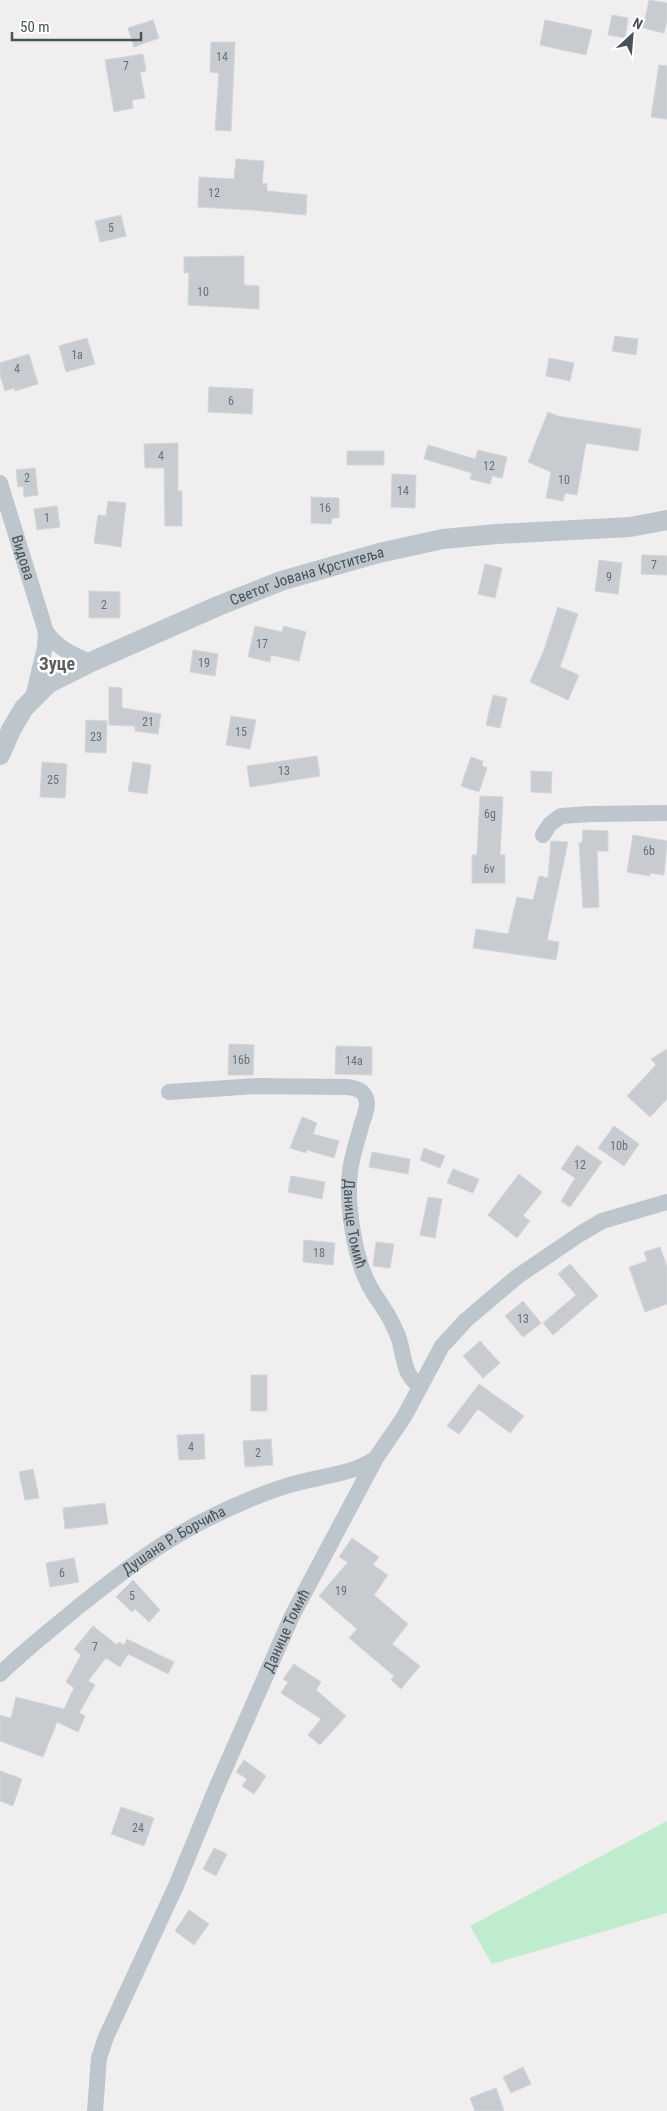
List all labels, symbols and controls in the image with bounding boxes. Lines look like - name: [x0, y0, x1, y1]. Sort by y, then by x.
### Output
- scale bar: [12, 10, 141, 42]
- north arrow: [607, 10, 657, 60]
- text: N: [630, 14, 645, 32]
- text: 50 m: [20, 18, 50, 36]
- house number: 14: [216, 50, 228, 64]
- house number: 7: [123, 59, 129, 73]
- house number: 12: [208, 186, 220, 200]
- house number: 5: [108, 221, 114, 235]
- house number: 10: [197, 285, 209, 299]
- house number: 1a: [71, 348, 83, 362]
- house number: 4: [14, 362, 20, 376]
- house number: 6: [228, 394, 234, 408]
- house number: 4: [158, 449, 164, 463]
- house number: 12: [483, 459, 495, 473]
- house number: 2: [24, 471, 30, 485]
- house number: 10: [558, 473, 570, 487]
- house number: 14: [397, 484, 409, 498]
- house number: 16: [319, 501, 331, 515]
- house number: 1: [44, 511, 50, 525]
- street label: Видова: [8, 533, 38, 582]
- street label: Светог Јована Крститеља: [227, 543, 386, 609]
- house number: 7: [651, 558, 657, 572]
- house number: 9: [606, 570, 612, 584]
- house number: 2: [101, 598, 107, 612]
- house number: 17: [256, 637, 268, 651]
- district label: Зуце: [39, 653, 75, 674]
- house number: 19: [198, 656, 210, 670]
- house number: 21: [142, 715, 154, 729]
- house number: 15: [235, 725, 247, 739]
- house number: 23: [90, 730, 102, 744]
- house number: 13: [278, 764, 290, 778]
- house number: 25: [47, 773, 59, 787]
- house number: 6g: [484, 807, 496, 821]
- house number: 6b: [643, 844, 655, 858]
- house number: 6v: [483, 862, 495, 876]
- house number: 16b: [232, 1053, 250, 1067]
- house number: 14a: [345, 1054, 363, 1068]
- house number: 10b: [610, 1139, 628, 1153]
- house number: 12: [574, 1158, 586, 1172]
- street label: Данице Томић: [340, 1179, 370, 1271]
- house number: 18: [313, 1246, 325, 1260]
- house number: 13: [517, 1312, 529, 1326]
- house number: 4: [188, 1440, 194, 1454]
- house number: 2: [255, 1446, 261, 1460]
- street label: Душана Р. Борчића: [119, 1502, 229, 1579]
- house number: 6: [59, 1566, 65, 1580]
- house number: 19: [335, 1584, 347, 1598]
- street label: Данице Томић: [259, 1586, 314, 1675]
- house number: 5: [129, 1589, 135, 1603]
- house number: 7: [92, 1640, 98, 1654]
- house number: 24: [132, 1821, 144, 1835]

